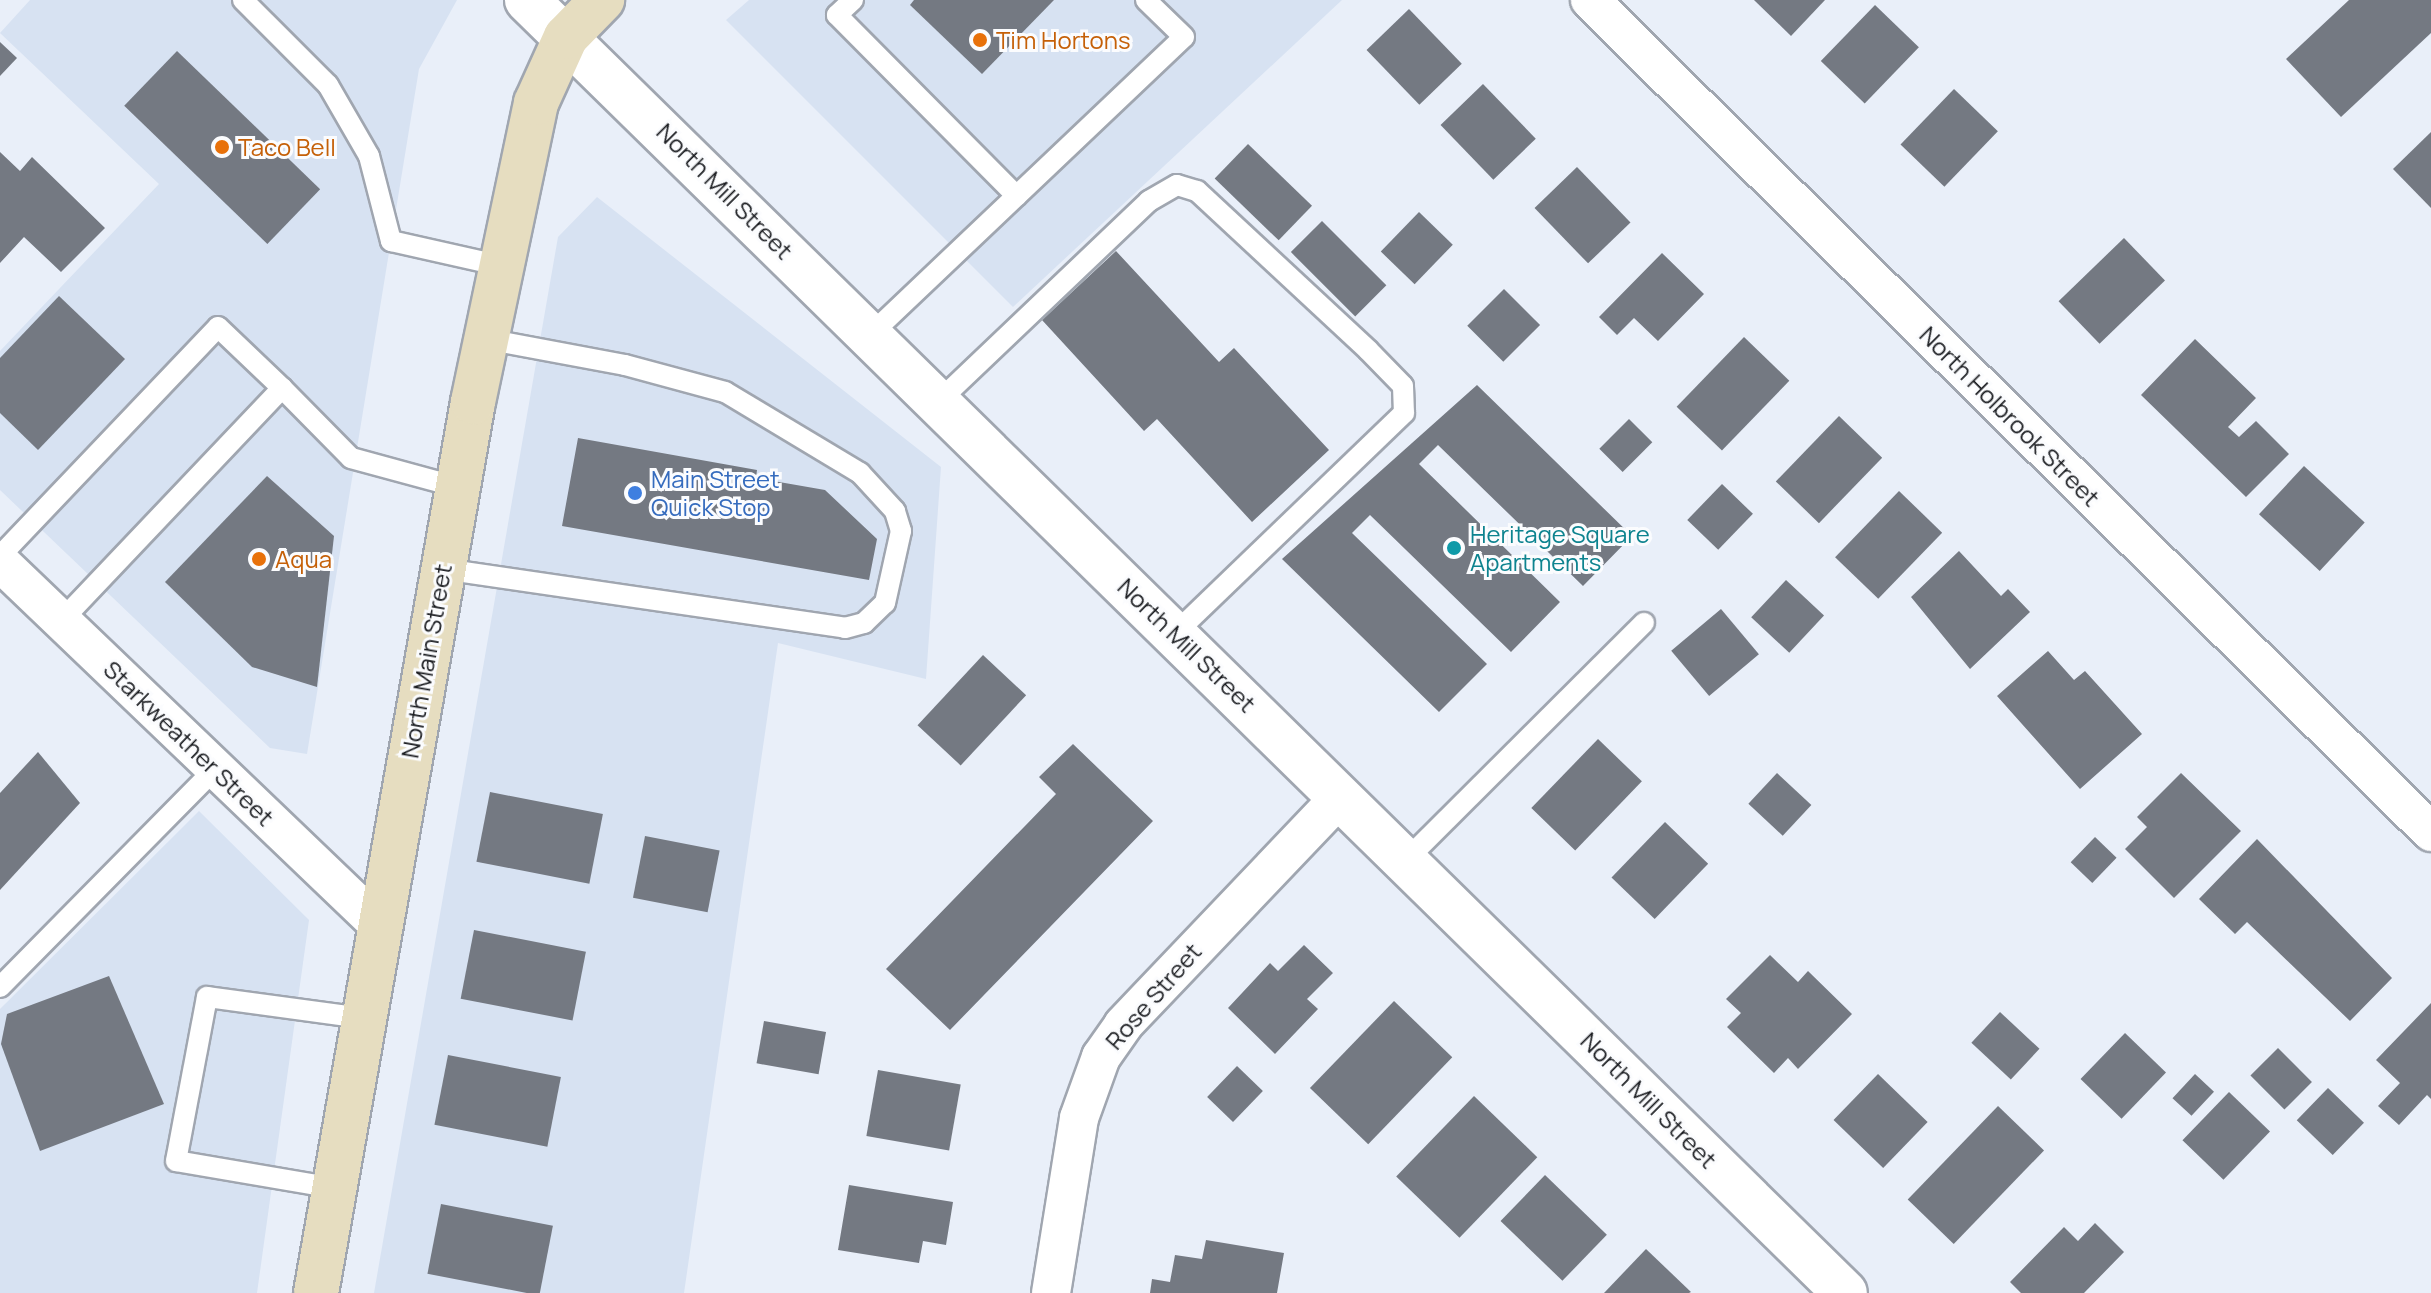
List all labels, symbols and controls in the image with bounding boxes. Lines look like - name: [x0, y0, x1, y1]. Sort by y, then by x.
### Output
- place label: Tim Hortons: [996, 26, 1131, 54]
- marker: Tim Hortons: [971, 31, 989, 49]
- street label: North Mill Street: [651, 117, 799, 265]
- place label: Taco Bell: [238, 133, 336, 161]
- marker: Taco Bell: [213, 138, 231, 156]
- street label: North Holbrook Street: [1914, 320, 2106, 512]
- place label: Main Street Quick Stop: [651, 465, 780, 521]
- marker: Main Street Quick Stop: [626, 484, 644, 502]
- place label: Heritage Square Apartments: [1470, 520, 1650, 576]
- marker: Heritage Square Apartments: [1445, 539, 1463, 557]
- place label: Aqua: [275, 545, 332, 573]
- marker: Aqua: [250, 550, 268, 568]
- street label: North Main Street: [395, 562, 457, 760]
- street label: North Mill Street: [1112, 572, 1262, 718]
- street label: Starkweather Street: [98, 654, 280, 832]
- street label: Rose Street: [1099, 937, 1207, 1055]
- street label: North Mill Street: [1575, 1026, 1723, 1174]

